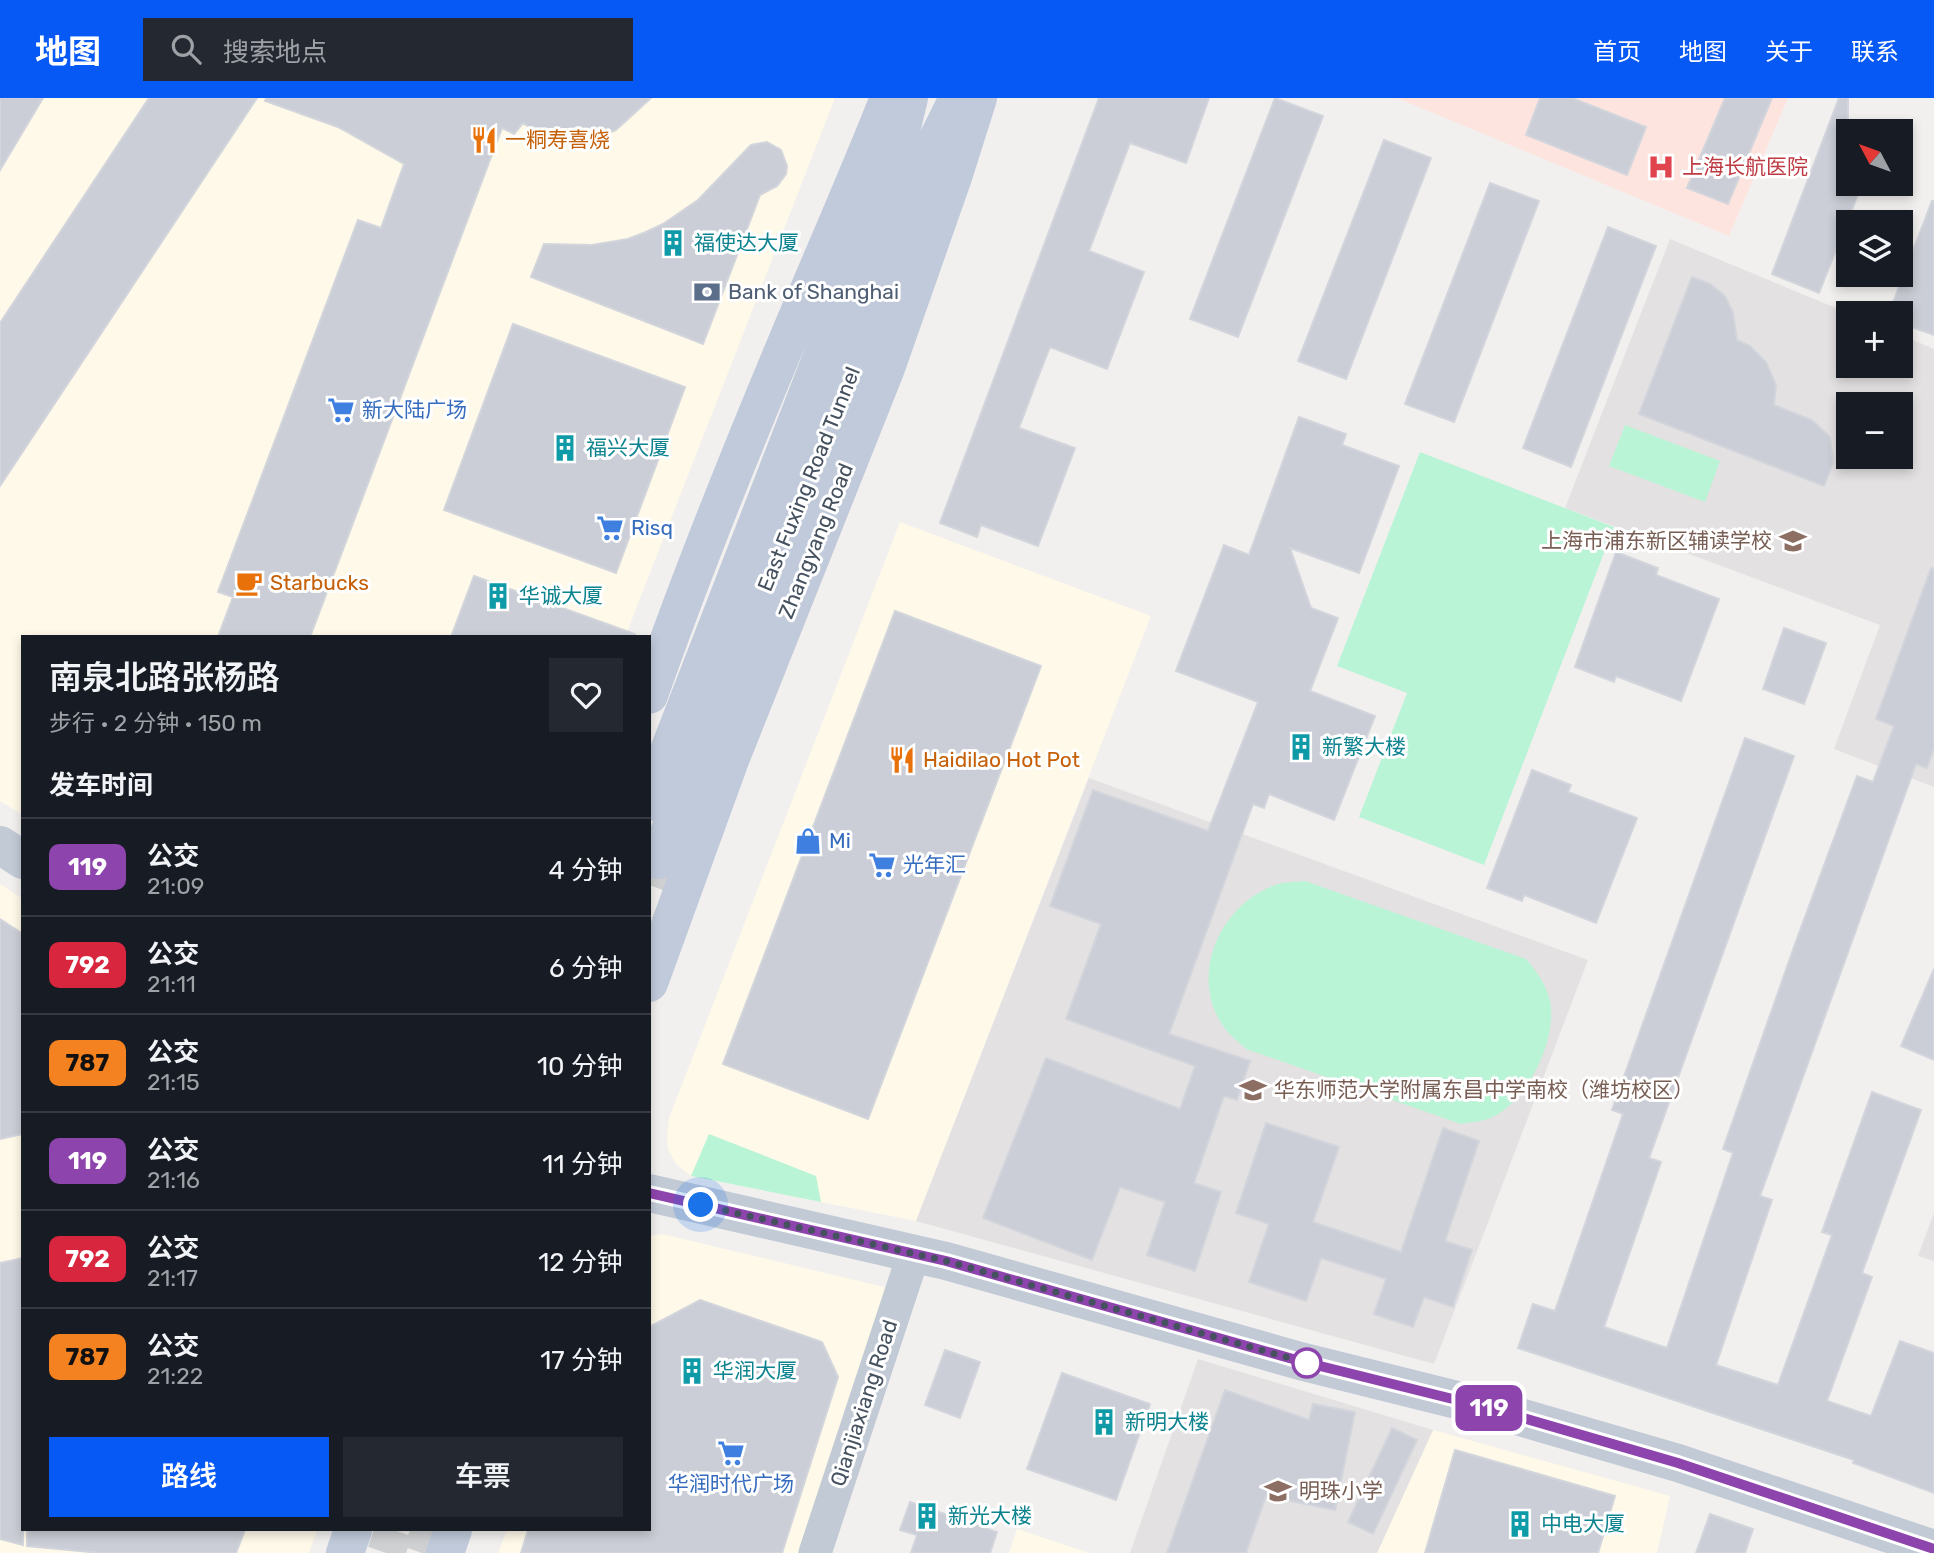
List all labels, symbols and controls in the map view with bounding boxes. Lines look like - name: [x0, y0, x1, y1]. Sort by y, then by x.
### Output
- search box: [143, 18, 633, 81]
- icon: search: [167, 30, 205, 68]
- text: 地图: [35, 32, 101, 71]
- text: 搜索地点: [223, 37, 327, 68]
- text: 首页: [1593, 38, 1641, 66]
- text: 地图: [1679, 38, 1727, 66]
- text: 关于: [1765, 38, 1813, 66]
- text: 联系: [1851, 38, 1899, 66]
- north arrow: [1836, 119, 1913, 196]
- map controls: [1836, 119, 1913, 469]
- restaurant icon: 一粡寿喜烧: [469, 125, 499, 155]
- place label: 一粡寿喜烧: [505, 127, 610, 152]
- hospital icon: 上海长航医院: [1646, 152, 1676, 182]
- place label: 上海长航医院: [1682, 154, 1808, 179]
- button: layers: [1836, 210, 1913, 287]
- building icon: 福使达大厦: [658, 228, 688, 258]
- place label: 福使达大厦: [694, 230, 799, 255]
- bank icon: Bank of Shanghai: [692, 277, 722, 307]
- place label: Bank of Shanghai: [728, 279, 899, 304]
- button: +: [1836, 301, 1913, 378]
- street label: East Fuxing Road Tunnel: [752, 363, 865, 595]
- button: −: [1836, 392, 1913, 469]
- supermarket icon: 新大陆广场: [326, 395, 356, 425]
- place label: 新大陆广场: [362, 397, 467, 422]
- building icon: 福兴大厦: [550, 433, 580, 463]
- place label: 福兴大厦: [586, 435, 670, 460]
- street label: Zhangyang Road: [773, 460, 858, 622]
- supermarket icon: Risq: [595, 513, 625, 543]
- place label: Risq: [631, 515, 673, 540]
- school or university icon: 上海市浦东新区辅读学校: [1778, 526, 1808, 556]
- place label: 上海市浦东新区辅读学校: [1541, 528, 1772, 553]
- cafe icon: Starbucks: [234, 568, 264, 598]
- place label: Starbucks: [270, 570, 369, 595]
- building icon: 华诚大厦: [483, 581, 513, 611]
- place label: 华诚大厦: [519, 583, 603, 608]
- text: 南泉北路张杨路: [49, 658, 280, 697]
- button: heart: [549, 658, 623, 732]
- text: 步行 · 2 分钟 · 150 m: [49, 709, 262, 737]
- building icon: 新繁大楼: [1286, 732, 1316, 762]
- place label: 新繁大楼: [1322, 734, 1406, 759]
- restaurant icon: Haidilao Hot Pot: [887, 745, 917, 775]
- place label: Haidilao Hot Pot: [923, 747, 1080, 772]
- text: 发车时间: [49, 770, 153, 801]
- shop icon: Mi: [793, 826, 823, 856]
- place label: Mi: [829, 828, 851, 853]
- text: 公交: [147, 841, 199, 872]
- supermarket icon: 光年汇: [867, 850, 897, 880]
- place label: 光年汇: [903, 852, 966, 877]
- text: 119: [68, 853, 107, 881]
- text: 4 分钟: [548, 855, 623, 886]
- text: 21:09: [147, 872, 204, 900]
- text: 公交: [147, 939, 199, 970]
- text: 792: [65, 951, 110, 979]
- text: 6 分钟: [549, 953, 623, 984]
- text: 21:11: [147, 970, 196, 998]
- text: 公交: [147, 1037, 199, 1068]
- text: 787: [66, 1049, 109, 1077]
- text: 10 分钟: [537, 1051, 623, 1082]
- text: 21:15: [147, 1068, 200, 1096]
- school or university icon: 华东师范大学附属东昌中学南校（潍坊校区）: [1238, 1075, 1268, 1105]
- place label: 华东师范大学附属东昌中学南校（潍坊校区）: [1274, 1077, 1694, 1102]
- text: 公交: [147, 1135, 199, 1166]
- text: 119: [68, 1147, 107, 1175]
- text: 11 分钟: [542, 1149, 623, 1180]
- text: 21:16: [147, 1166, 200, 1194]
- your location: [683, 1187, 718, 1222]
- text: 公交: [147, 1233, 199, 1264]
- text: 792: [65, 1245, 110, 1273]
- text: 12 分钟: [538, 1247, 623, 1278]
- text: 21:17: [147, 1264, 198, 1292]
- street label: Qianjiaxiang Road: [825, 1316, 902, 1489]
- text: 公交: [147, 1331, 199, 1362]
- text: 787: [66, 1343, 109, 1371]
- text: 17 分钟: [540, 1345, 623, 1376]
- unlabelled marker: [1292, 1348, 1322, 1378]
- building icon: 华润大厦: [677, 1356, 707, 1386]
- place label: 华润大厦: [713, 1358, 797, 1383]
- text: 21:22: [147, 1362, 203, 1390]
- line badge: 119: [1449, 1385, 1529, 1431]
- text: 119: [1469, 1394, 1509, 1422]
- building icon: 新明大楼: [1089, 1407, 1119, 1437]
- place label: 新明大楼: [1125, 1409, 1209, 1434]
- button: 路线: [49, 1437, 329, 1517]
- button: 车票: [343, 1437, 623, 1517]
- supermarket icon: 华润时代广场: [716, 1438, 746, 1468]
- place label: 华润时代广场: [668, 1471, 794, 1496]
- school or university icon: 明珠小学: [1263, 1476, 1293, 1506]
- place label: 明珠小学: [1299, 1478, 1383, 1503]
- building icon: 新光大楼: [912, 1501, 942, 1531]
- place label: 新光大楼: [948, 1503, 1032, 1528]
- building icon: 中电大厦: [1505, 1509, 1535, 1539]
- place label: 中电大厦: [1541, 1511, 1625, 1536]

